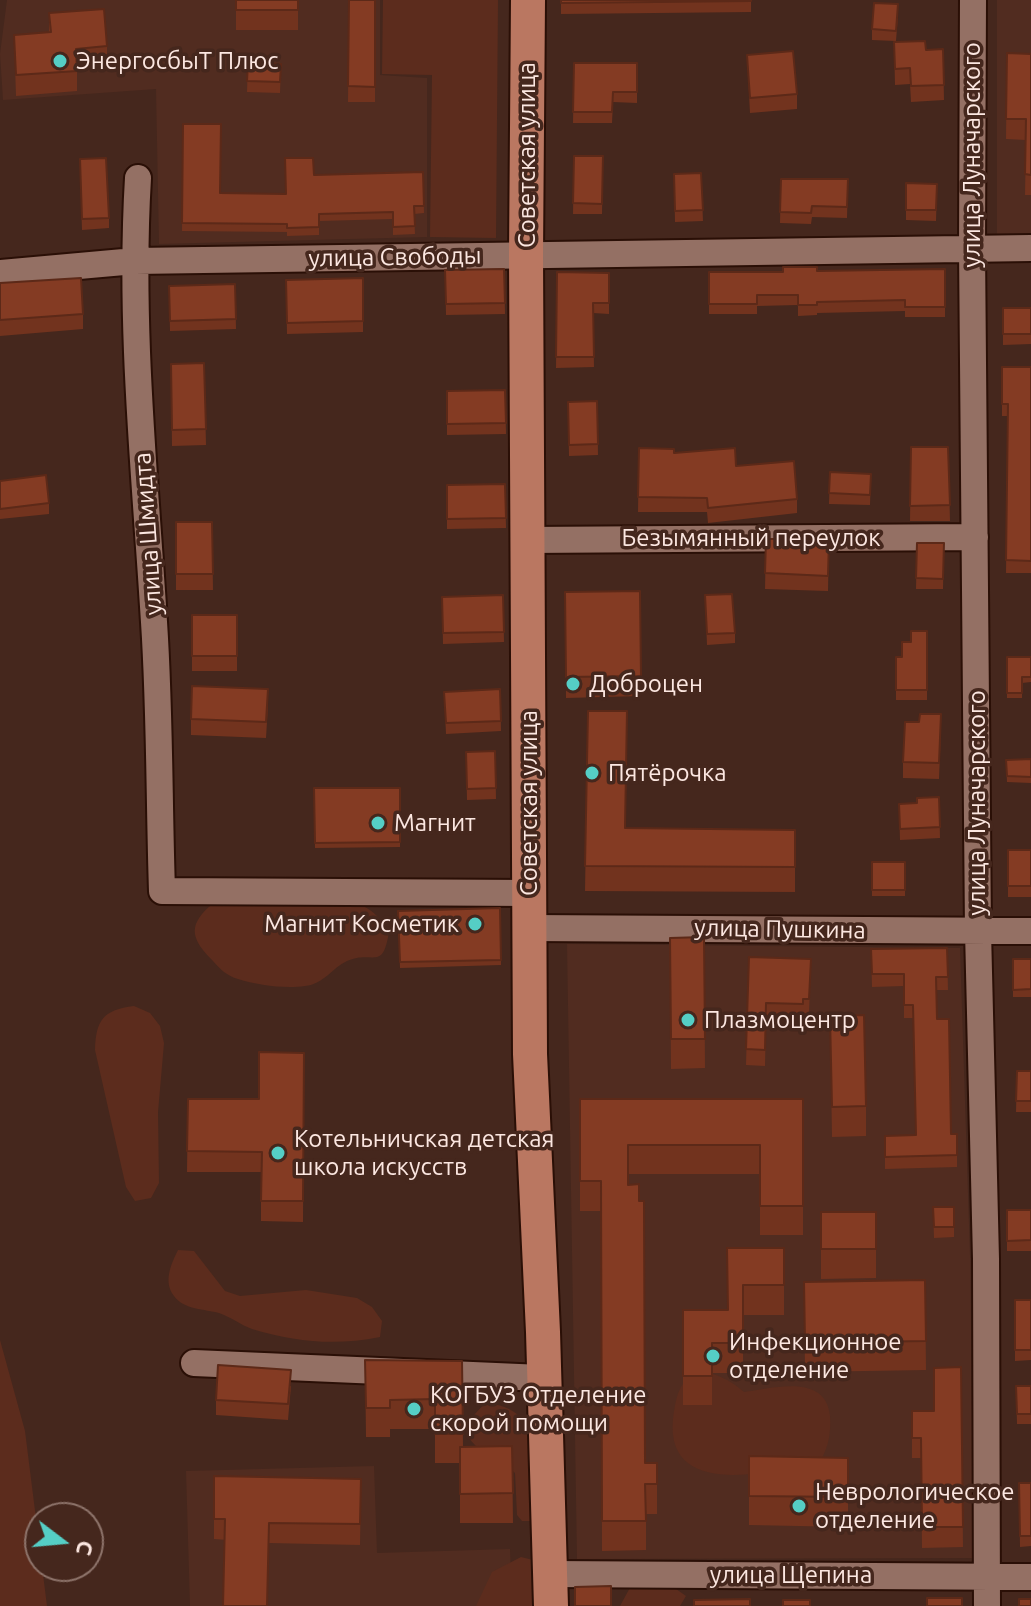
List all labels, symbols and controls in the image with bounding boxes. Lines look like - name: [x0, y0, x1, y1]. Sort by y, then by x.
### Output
- street label: улица Луначарского: [958, 42, 986, 268]
- place label: ЭнергосбыТ Плюс: [76, 47, 278, 75]
- marker: ЭнергосбыТ Плюс: [51, 52, 69, 70]
- street label: Советская улица: [513, 62, 541, 248]
- street label: улица Свободы: [308, 241, 482, 273]
- street label: улица Шмидта: [128, 452, 168, 616]
- street label: Безымянный переулок: [621, 524, 881, 552]
- place label: Доброцен: [589, 670, 703, 698]
- marker: Доброцен: [564, 675, 582, 693]
- street label: улица Луначарского: [963, 690, 991, 916]
- street label: Советская улица: [515, 710, 543, 896]
- place label: Пятёрочка: [608, 759, 727, 787]
- marker: Пятёрочка: [583, 764, 601, 782]
- place label: Магнит: [394, 809, 476, 837]
- marker: Магнит: [369, 814, 387, 832]
- place label: Магнит Косметик: [264, 910, 459, 938]
- street label: улица Пушкина: [694, 913, 866, 945]
- marker: Магнит Косметик: [466, 915, 484, 933]
- place label: Плазмоцентр: [704, 1006, 856, 1034]
- marker: Плазмоцентр: [679, 1011, 697, 1029]
- place label: Котельничская детская школа искусств: [294, 1125, 554, 1181]
- marker: Котельничская детская школа искусств: [269, 1144, 287, 1162]
- place label: Инфекционное отделение: [729, 1328, 901, 1384]
- marker: Инфекционное отделение: [704, 1347, 722, 1365]
- place label: КОГБУЗ Отделение скорой помощи: [430, 1381, 646, 1437]
- marker: КОГБУЗ Отделение скорой помощи: [405, 1400, 423, 1418]
- place label: Неврологическое отделение: [815, 1478, 1014, 1534]
- marker: Неврологическое отделение: [790, 1497, 808, 1515]
- north arrow: [24, 1502, 104, 1582]
- text: С: [72, 1538, 100, 1558]
- street label: улица Щепина: [710, 1561, 872, 1589]

